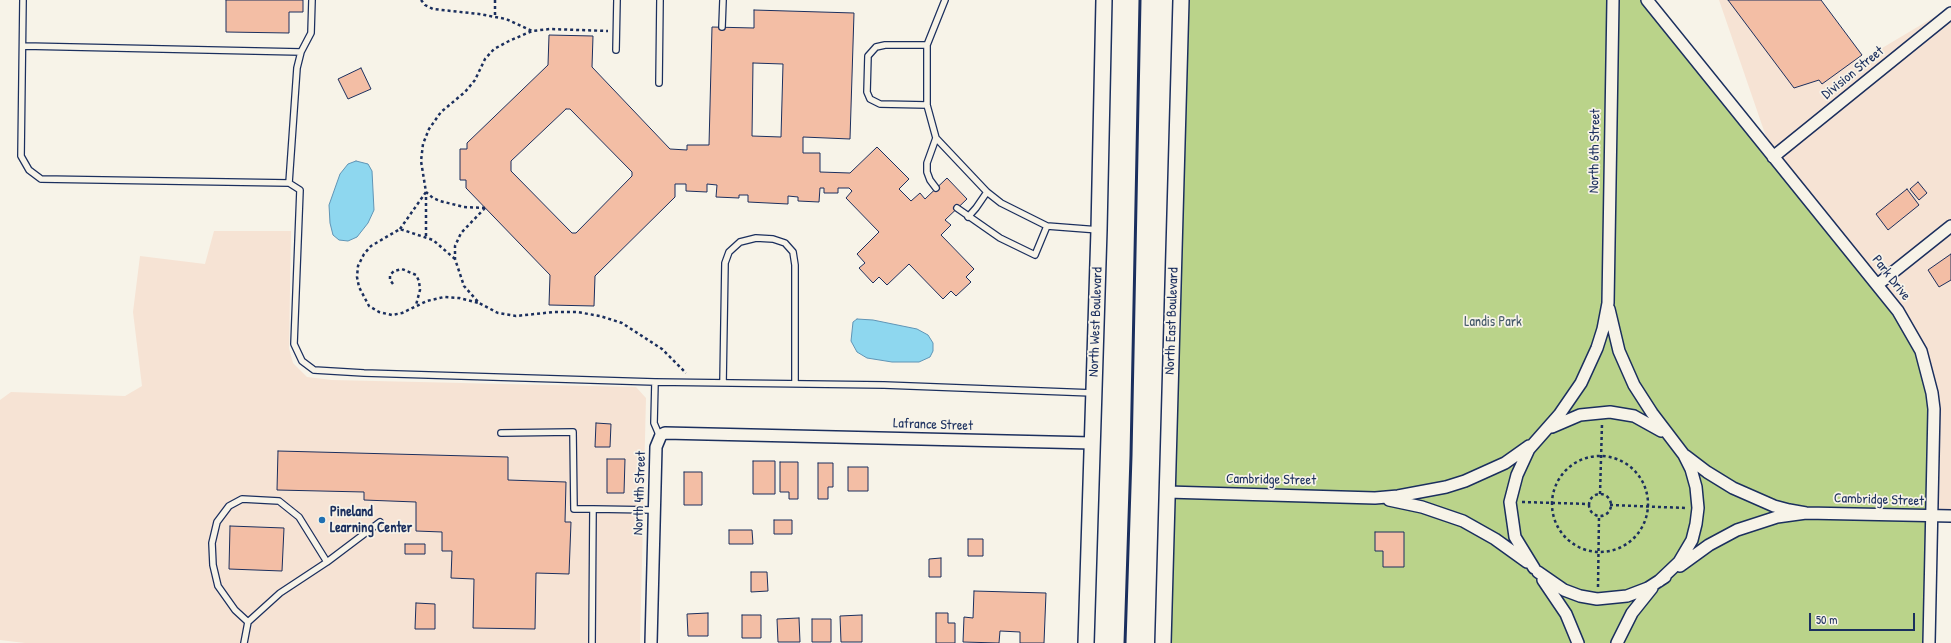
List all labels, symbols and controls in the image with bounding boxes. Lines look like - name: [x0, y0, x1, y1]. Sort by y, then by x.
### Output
- street label: Division Street: [1819, 43, 1887, 103]
- street label: North 6th Street: [1586, 109, 1604, 193]
- street label: Park Drive: [1868, 252, 1914, 304]
- street label: North West Boulevard: [1086, 267, 1106, 377]
- street label: North East Boulevard: [1162, 267, 1182, 375]
- park label: Landis Park: [1464, 314, 1522, 330]
- street label: Lafrance Street: [893, 415, 973, 435]
- street label: North 4th Street: [630, 451, 650, 535]
- street label: Cambridge Street: [1226, 471, 1316, 489]
- street label: Cambridge Street: [1834, 490, 1924, 510]
- place label: Pineland Learning Center: [330, 504, 412, 536]
- marker: Pineland Learning Center: [317, 515, 327, 525]
- scale bar: [1811, 605, 1917, 631]
- text: 50 m: [1816, 611, 1837, 628]

